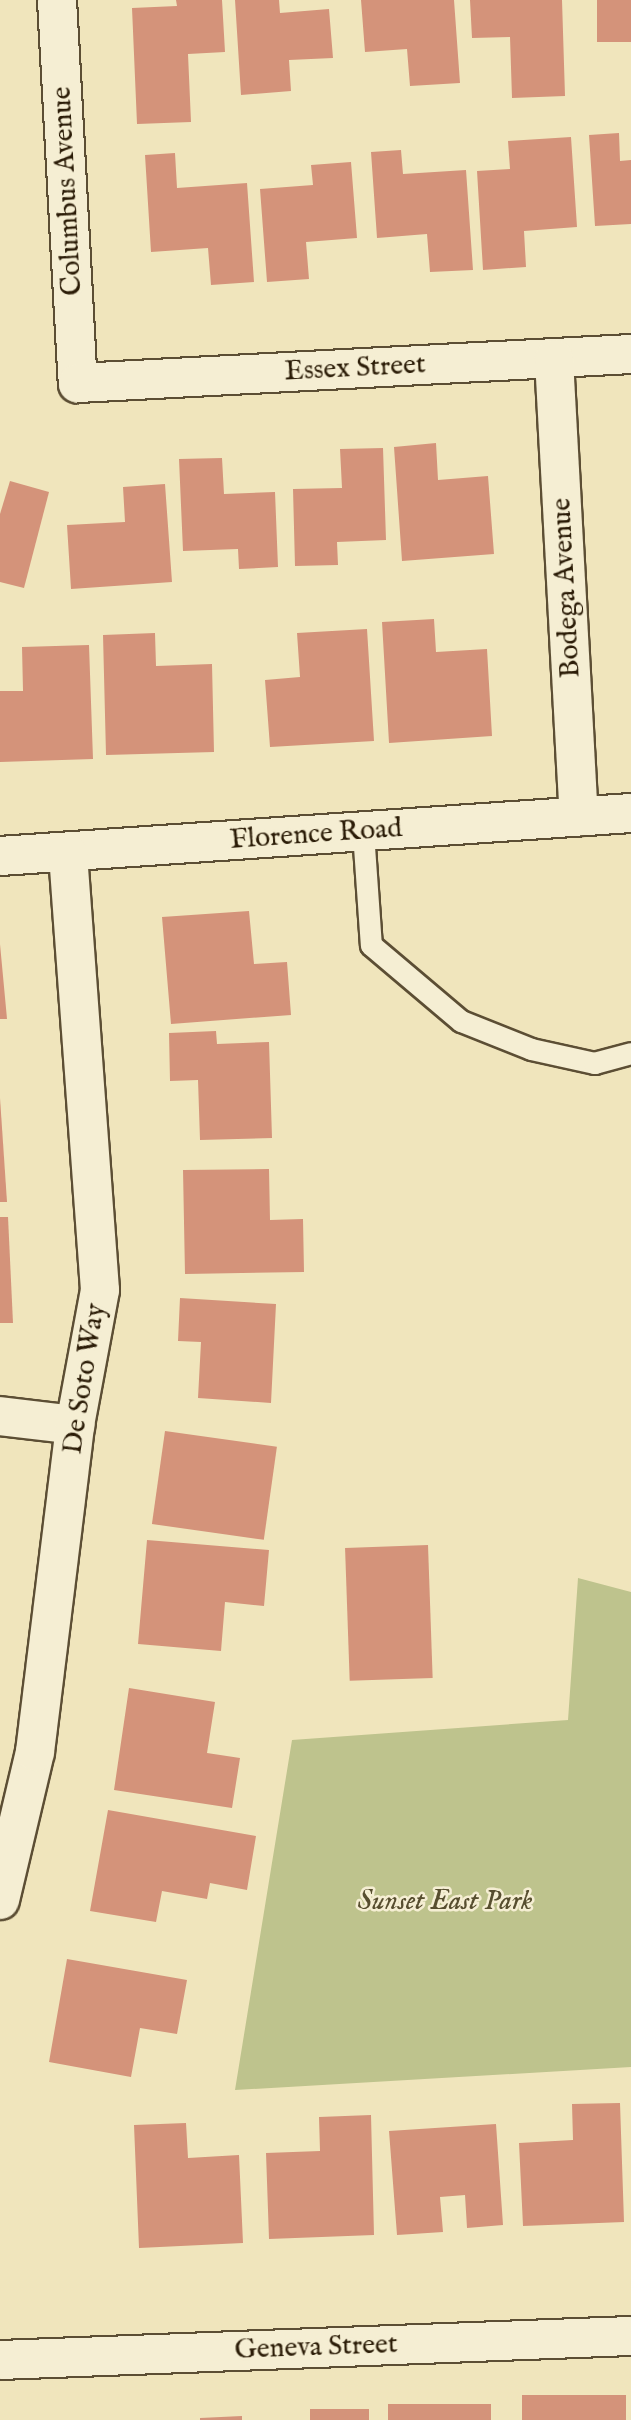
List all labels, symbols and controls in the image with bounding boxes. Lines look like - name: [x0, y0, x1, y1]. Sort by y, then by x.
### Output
- street label: Columbus Avenue: [46, 86, 90, 296]
- street label: Essex Street: [284, 349, 426, 389]
- street label: Bodega Avenue: [546, 497, 588, 679]
- street label: Florence Road: [229, 812, 403, 858]
- street label: De Soto Way: [57, 1301, 113, 1457]
- park label: Sunset East Park: [357, 1885, 533, 1919]
- street label: Geneva Street: [234, 2328, 398, 2368]

